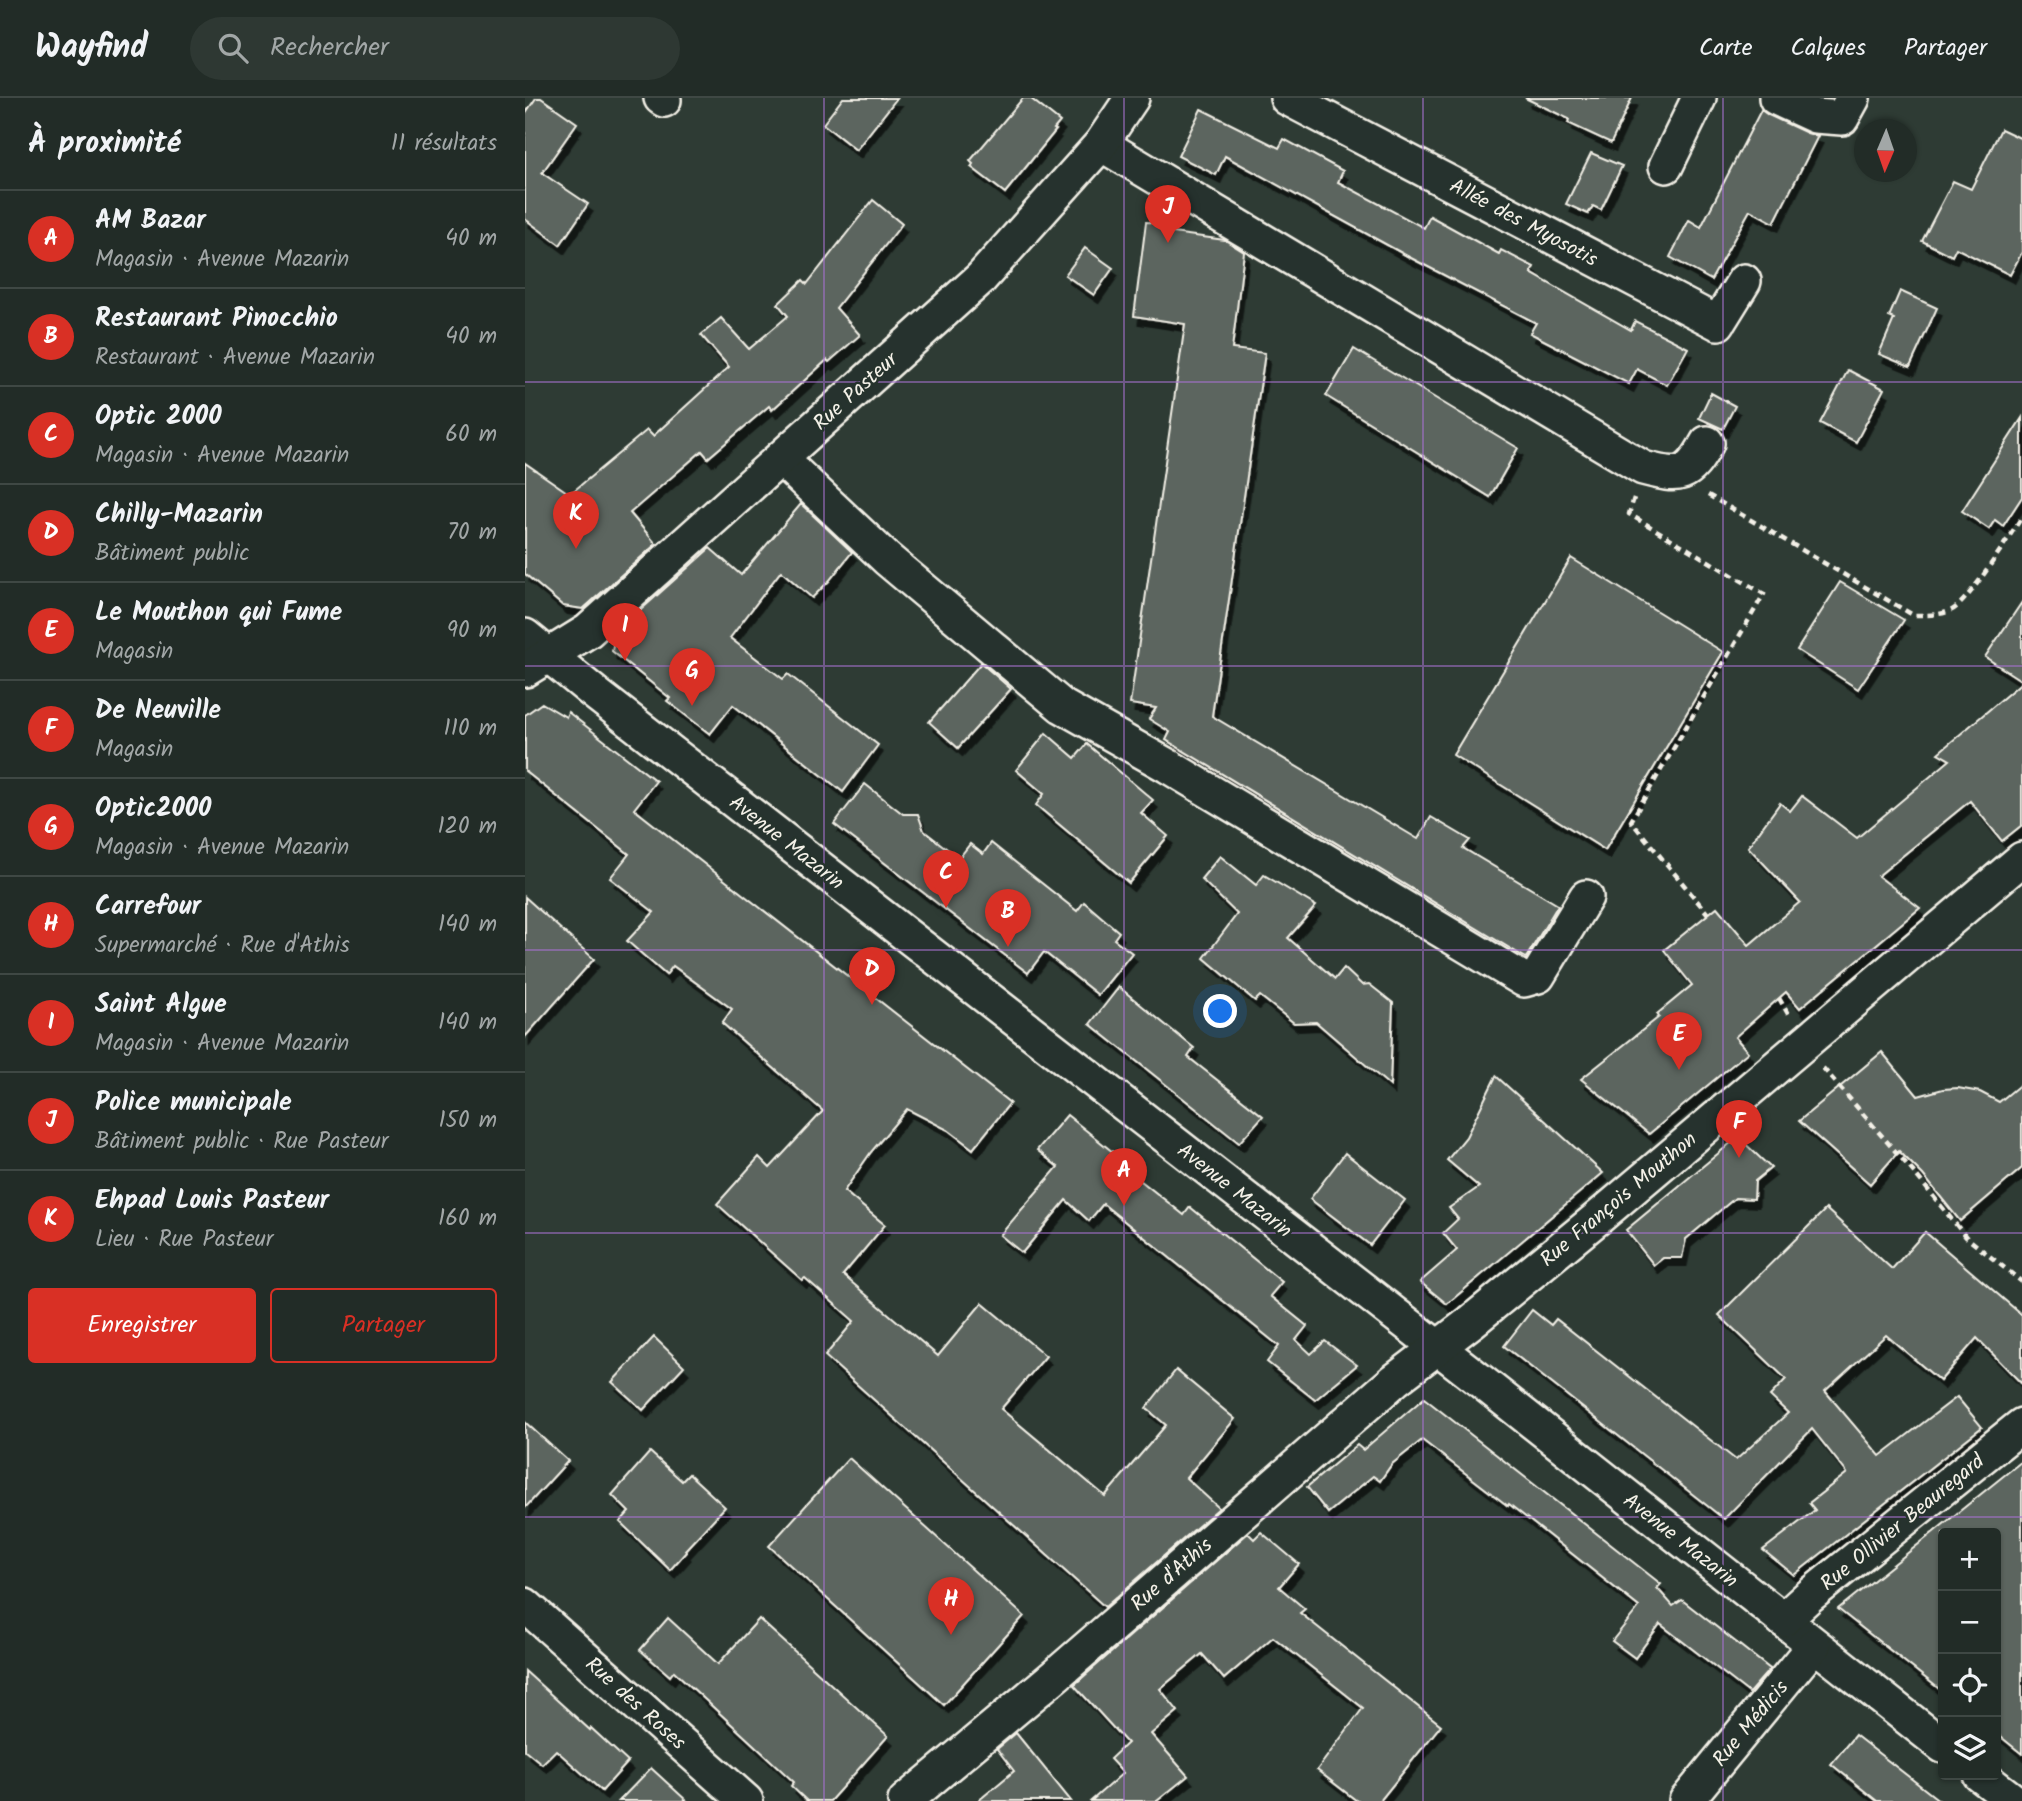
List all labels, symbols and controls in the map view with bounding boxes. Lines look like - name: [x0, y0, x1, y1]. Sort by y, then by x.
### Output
- search box: [190, 17, 680, 80]
- text: Wayfind: [35, 22, 148, 75]
- text: Rechercher: [270, 27, 389, 69]
- icon: search: [214, 29, 252, 67]
- text: Carte: [1699, 29, 1753, 68]
- text: Calques: [1791, 29, 1866, 68]
- text: Partager: [1904, 29, 1987, 68]
- north arrow: [1854, 119, 1917, 182]
- text: À proximité: [28, 120, 181, 168]
- text: 11 résultats: [391, 126, 497, 162]
- street label: Allée des Myosotis: [1443, 170, 1603, 276]
- pin: J: [1145, 185, 1191, 243]
- text: AM Bazar: [95, 200, 206, 242]
- text: A: [44, 221, 58, 257]
- text: 40 m: [445, 221, 497, 257]
- text: Magasin · Avenue Mazarin: [95, 242, 349, 278]
- text: Restaurant Pinocchio: [95, 298, 338, 340]
- text: B: [44, 319, 58, 355]
- text: 40 m: [445, 319, 497, 355]
- text: Restaurant · Avenue Mazarin: [95, 340, 375, 376]
- street label: Rue Pasteur: [806, 344, 907, 440]
- text: Optic 2000: [95, 396, 221, 438]
- text: C: [44, 417, 58, 453]
- text: 60 m: [445, 417, 497, 453]
- text: Magasin · Avenue Mazarin: [95, 438, 349, 474]
- pin: K: [553, 491, 599, 549]
- text: Chilly-Mazarin: [95, 494, 263, 536]
- text: D: [43, 515, 59, 551]
- text: 70 m: [447, 515, 497, 551]
- text: Bâtiment public: [95, 536, 249, 572]
- text: Le Mouthon qui Fume: [95, 592, 342, 634]
- pin: I: [602, 603, 648, 661]
- text: E: [45, 613, 57, 649]
- text: 90 m: [447, 613, 497, 649]
- text: Magasin: [95, 634, 173, 670]
- pin: G: [669, 648, 715, 706]
- text: De Neuville: [95, 690, 221, 732]
- text: F: [45, 711, 57, 747]
- text: 110 m: [444, 711, 497, 747]
- text: Magasin: [95, 732, 173, 768]
- street label: Avenue Mazarin: [721, 787, 851, 899]
- text: Optic2000: [95, 788, 211, 830]
- text: G: [44, 809, 58, 845]
- text: 120 m: [437, 809, 497, 845]
- text: Magasin · Avenue Mazarin: [95, 830, 349, 866]
- pin: C: [923, 850, 969, 908]
- text: Carrefour: [95, 886, 201, 928]
- pin: B: [985, 889, 1031, 947]
- text: H: [44, 907, 58, 943]
- text: 140 m: [438, 907, 497, 943]
- text: Supermarché · Rue d'Athis: [95, 928, 350, 964]
- pin: D: [849, 947, 895, 1005]
- text: Saint Algue: [95, 984, 227, 1026]
- your location: [1203, 994, 1237, 1028]
- text: I: [47, 1005, 55, 1041]
- text: 140 m: [438, 1005, 497, 1041]
- pin: E: [1656, 1012, 1702, 1070]
- text: Magasin · Avenue Mazarin: [95, 1026, 349, 1062]
- text: Police municipale: [95, 1082, 292, 1124]
- pin: F: [1716, 1100, 1762, 1158]
- text: J: [45, 1103, 57, 1139]
- text: 150 m: [438, 1103, 497, 1139]
- text: Bâtiment public · Rue Pasteur: [95, 1124, 388, 1160]
- street label: Rue François Mouthon: [1533, 1124, 1705, 1276]
- street label: Avenue Mazarin: [1169, 1135, 1299, 1247]
- pin: A: [1101, 1148, 1147, 1206]
- text: Ehpad Louis Pasteur: [95, 1180, 329, 1222]
- text: K: [44, 1201, 58, 1237]
- text: 160 m: [438, 1201, 497, 1237]
- text: Lieu · Rue Pasteur: [95, 1222, 273, 1258]
- button: Enregistrer: [28, 1288, 256, 1363]
- button: Partager: [270, 1288, 497, 1363]
- street label: Rue Ollivier Beauregard: [1813, 1446, 1993, 1600]
- street label: Avenue Mazarin: [1615, 1485, 1745, 1597]
- map controls: [1938, 1528, 2001, 1780]
- button: +: [1938, 1528, 2001, 1591]
- street label: Rue d'Athis: [1123, 1530, 1221, 1620]
- pin: H: [928, 1577, 974, 1635]
- button: −: [1938, 1591, 2001, 1654]
- street label: Rue des Roses: [577, 1649, 693, 1759]
- button: locate: [1938, 1654, 2001, 1717]
- street label: Rue Médicis: [1705, 1673, 1797, 1775]
- button: layers: [1938, 1717, 2001, 1780]

